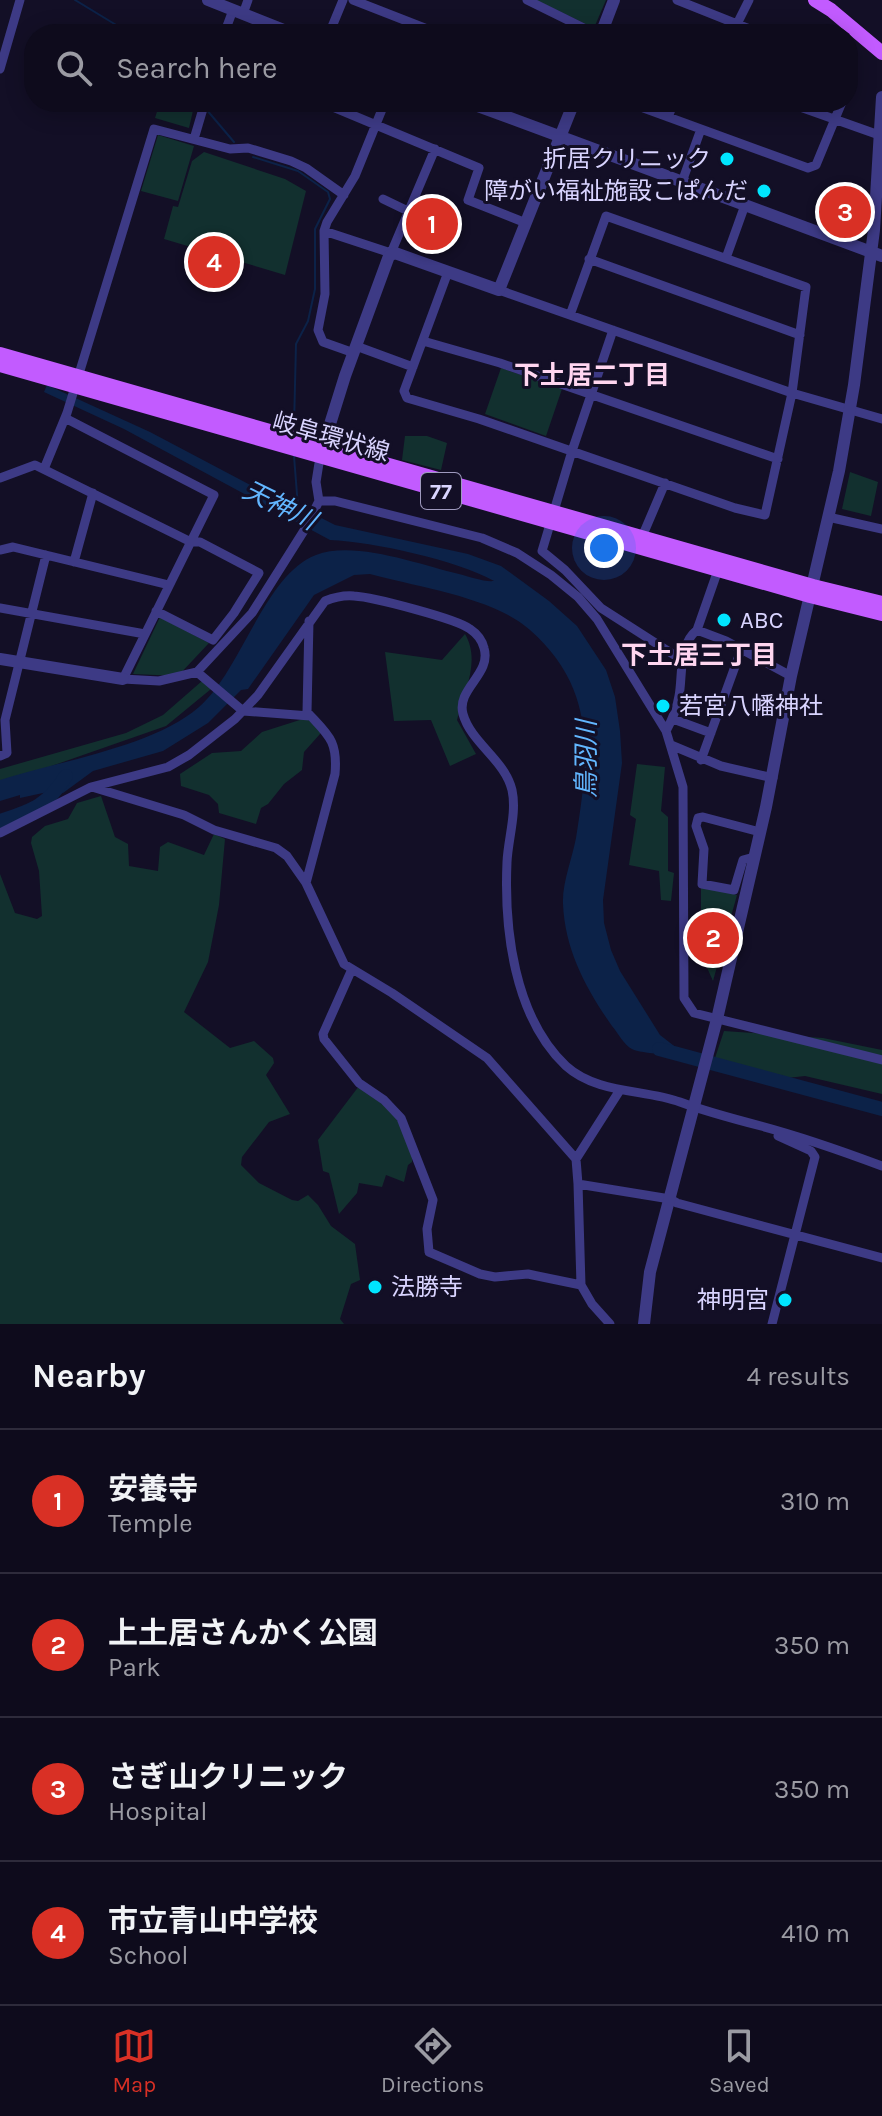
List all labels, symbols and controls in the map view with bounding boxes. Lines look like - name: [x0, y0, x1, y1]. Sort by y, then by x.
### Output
- search box: [24, 24, 858, 112]
- icon: search: [52, 46, 96, 90]
- text: Search here: [116, 50, 277, 86]
- place label: 折居クリニック: [543, 145, 711, 173]
- marker: 折居クリニック: [718, 150, 736, 168]
- place label: 障がい福祉施設こぱんだ: [484, 177, 748, 205]
- marker: 障がい福祉施設こぱんだ: [755, 182, 773, 200]
- pin: 3: [819, 182, 871, 242]
- pin: 1: [406, 194, 458, 254]
- pin: 4: [188, 232, 240, 292]
- district label: 下土居二丁目: [514, 360, 670, 391]
- street label: 岐阜環状線: [269, 407, 393, 467]
- road number: 77: [421, 473, 461, 509]
- water label: 天神川: [238, 474, 324, 538]
- your location: [584, 528, 624, 568]
- place label: ABC: [740, 606, 783, 634]
- marker: ABC: [715, 611, 733, 629]
- district label: 下土居三丁目: [621, 640, 777, 671]
- place label: 若宮八幡神社: [679, 692, 823, 720]
- marker: 若宮八幡神社: [654, 697, 672, 715]
- water label: 鳥羽川: [571, 717, 602, 798]
- pin: 2: [687, 908, 739, 968]
- place label: 法勝寺: [391, 1273, 463, 1301]
- marker: 法勝寺: [366, 1278, 384, 1296]
- place label: 神明宮: [697, 1286, 769, 1314]
- marker: 神明宮: [776, 1291, 794, 1309]
- text: Nearby: [32, 1356, 146, 1396]
- text: 4 results: [746, 1361, 850, 1392]
- text: 安養寺: [108, 1471, 198, 1507]
- text: 1: [53, 1486, 63, 1517]
- text: 310 m: [780, 1486, 850, 1517]
- text: Temple: [108, 1508, 193, 1539]
- text: 上土居さんかく公園: [108, 1615, 378, 1651]
- text: 2: [50, 1630, 66, 1661]
- text: 350 m: [774, 1630, 850, 1661]
- text: Park: [108, 1652, 161, 1683]
- text: さぎ山クリニック: [108, 1759, 348, 1795]
- text: 3: [50, 1774, 66, 1805]
- text: 350 m: [774, 1774, 850, 1805]
- text: Hospital: [108, 1796, 208, 1827]
- text: 市立青山中学校: [108, 1903, 318, 1939]
- text: 4: [50, 1918, 66, 1949]
- text: 410 m: [781, 1918, 850, 1949]
- text: School: [108, 1940, 189, 1971]
- tab: Map: [112, 2024, 156, 2098]
- tab: Directions: [381, 2024, 484, 2098]
- tab: Saved: [709, 2024, 770, 2098]

